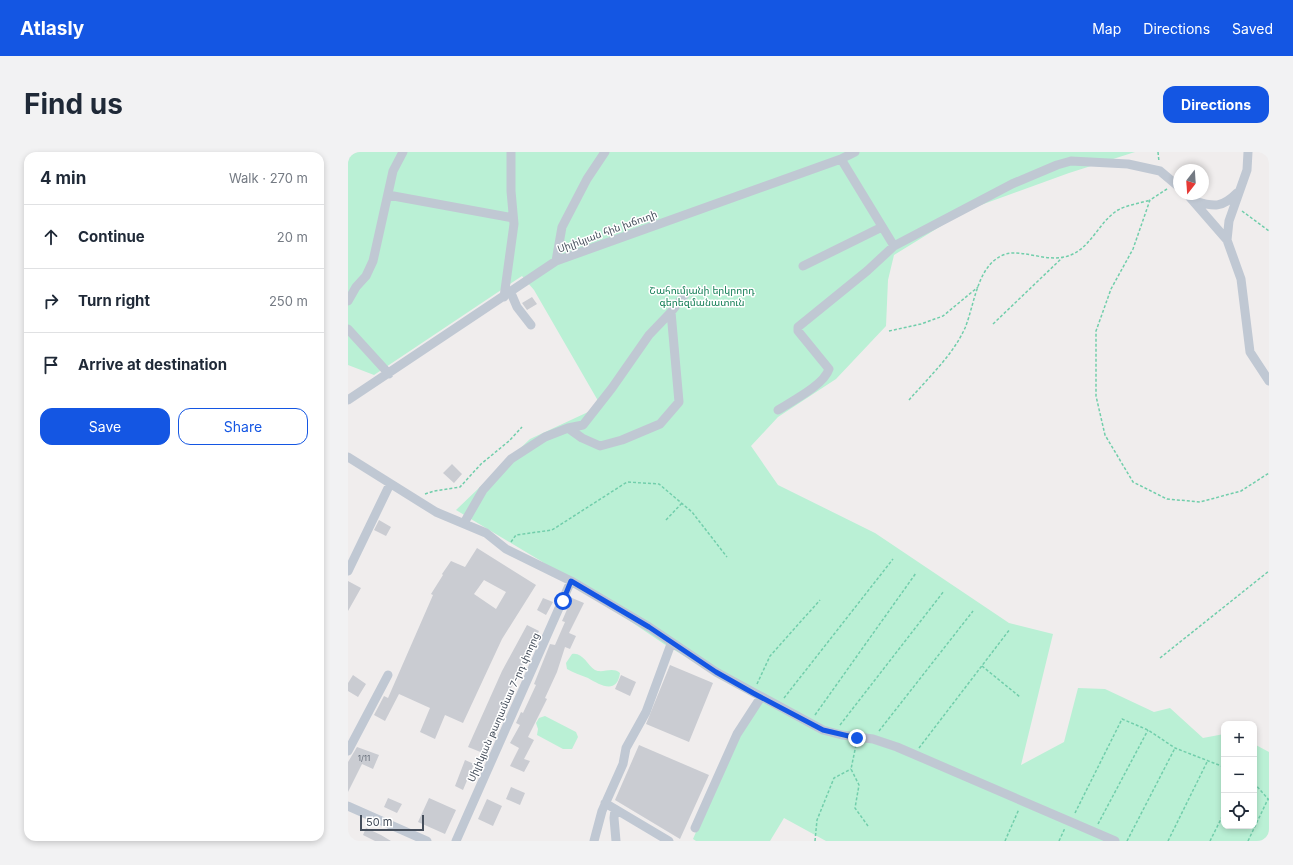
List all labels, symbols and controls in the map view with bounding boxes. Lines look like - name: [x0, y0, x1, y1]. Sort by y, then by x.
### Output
- text: Atlasly: [20, 17, 84, 40]
- text: Map: [1092, 20, 1121, 37]
- text: Directions: [1143, 20, 1210, 37]
- text: Saved: [1232, 20, 1273, 37]
- button: Directions: [1163, 86, 1269, 123]
- text: Find us: [24, 87, 123, 121]
- north arrow: [1173, 164, 1209, 200]
- text: 4 min: [40, 168, 86, 188]
- text: Walk · 270 m: [229, 170, 308, 186]
- street label: Սիլիկյան հին խճուղի: [555, 207, 659, 255]
- icon: ahead: [40, 226, 62, 248]
- text: Continue: [78, 227, 145, 246]
- text: 20 m: [277, 229, 308, 245]
- park label: Շահումյանի երկրորդ գերեզմանատուն: [649, 284, 755, 308]
- icon: right: [40, 290, 62, 312]
- text: Turn right: [78, 291, 150, 310]
- text: 250 m: [269, 293, 308, 309]
- icon: arrive: [40, 354, 62, 376]
- text: Arrive at destination: [78, 355, 227, 374]
- button: Save: [40, 408, 170, 445]
- button: Share: [178, 408, 308, 445]
- route start: [554, 592, 572, 610]
- street label: Սիլիկյան թաղամաս 7-րդ փողոց: [465, 630, 541, 784]
- map controls: [1221, 721, 1257, 829]
- button: +: [1221, 721, 1257, 757]
- route end: [848, 729, 866, 747]
- house number: 1/11: [358, 753, 370, 763]
- button: −: [1221, 757, 1257, 793]
- button: locate: [1221, 793, 1257, 829]
- scale bar: [360, 813, 424, 832]
- text: 50 m: [366, 815, 392, 829]

